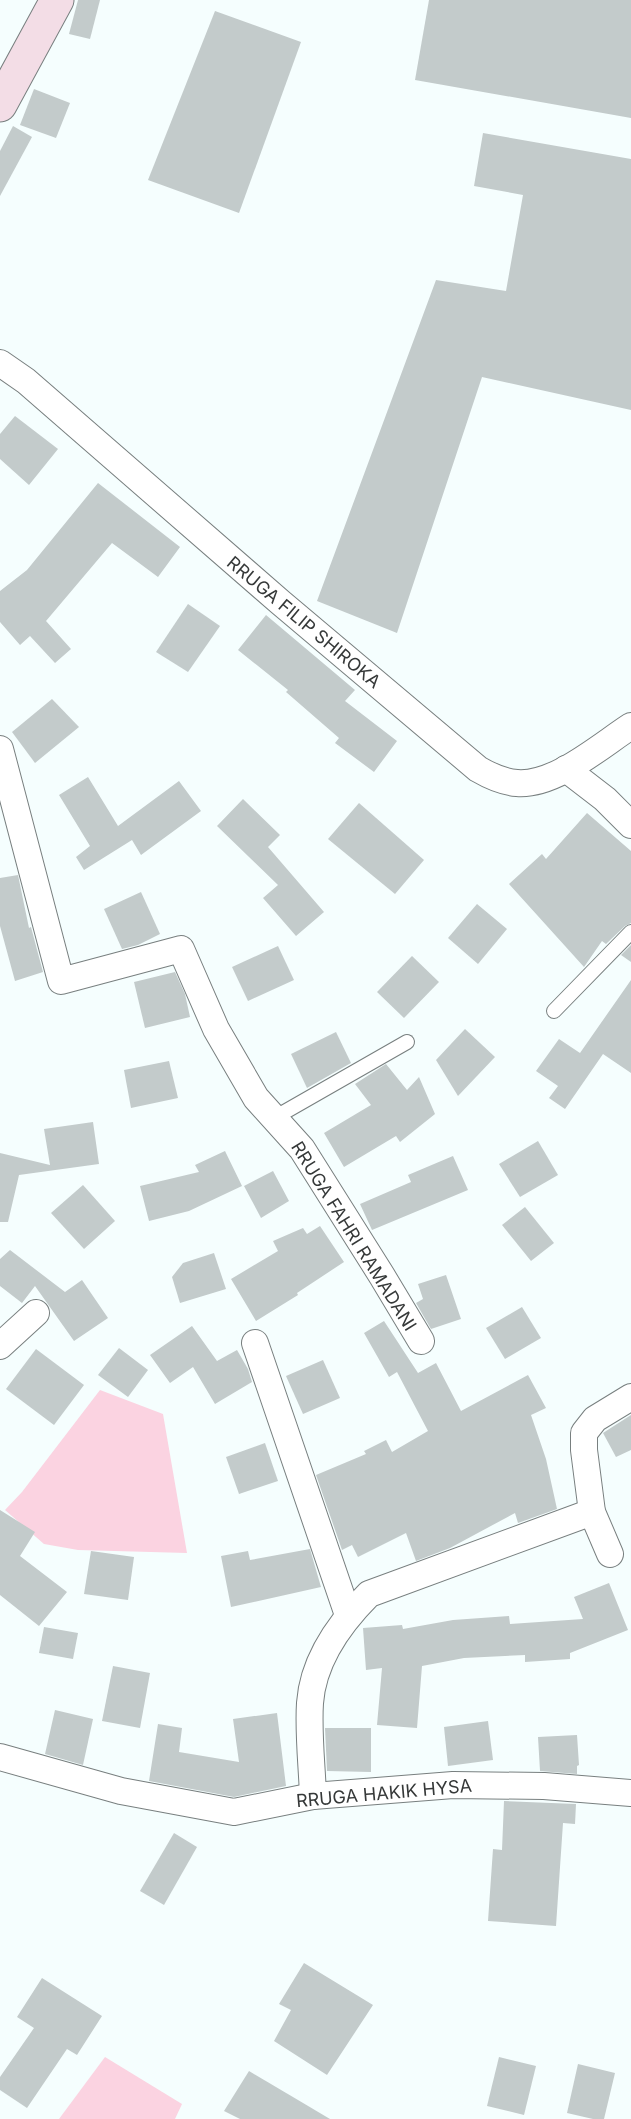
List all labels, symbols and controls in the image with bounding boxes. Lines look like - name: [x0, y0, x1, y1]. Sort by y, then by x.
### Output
- street label: RRUGA FILIP SHIROKA: [223, 552, 385, 692]
- street label: RRUGA FAHRI RAMADANI: [287, 1137, 421, 1335]
- street label: RRUGA HAKIK HYSA: [295, 1775, 473, 1811]

